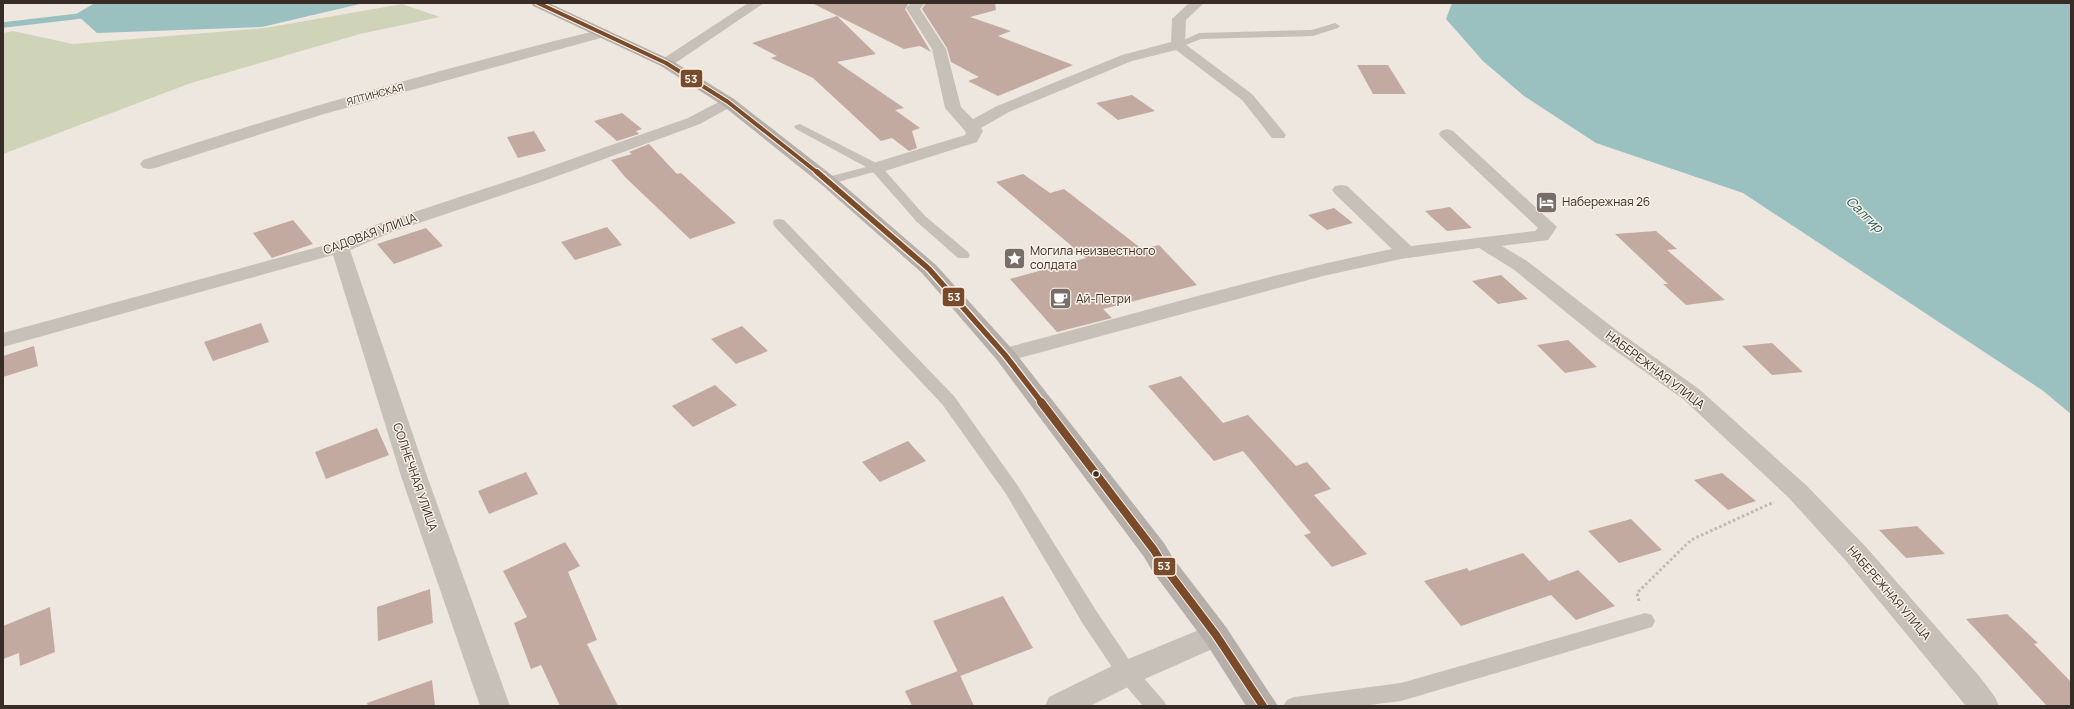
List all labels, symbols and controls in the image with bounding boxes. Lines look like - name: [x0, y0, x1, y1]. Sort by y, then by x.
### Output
- line badge: 53: [680, 69, 703, 88]
- text: 53: [685, 71, 697, 86]
- street label: ЯЛТИНСКАЯ: [345, 80, 405, 108]
- hotel icon: Набережная 26: [1533, 189, 1559, 215]
- water label: Салгир: [1843, 192, 1888, 237]
- place label: Набережная 26: [1562, 193, 1650, 210]
- street label: САДОВАЯ УЛИЦА: [321, 209, 419, 258]
- place label: Могила неизвестного солдата: [1030, 242, 1155, 273]
- place icon: Могила неизвестного солдата: [1002, 245, 1028, 271]
- cafe icon: Ай-Петри: [1048, 286, 1074, 312]
- line badge: 53: [942, 287, 965, 307]
- text: 53: [948, 289, 960, 304]
- place label: Ай-Петри: [1076, 290, 1131, 307]
- street label: НАБЕРЕЖНАЯ УЛИЦА: [1602, 327, 1709, 413]
- street label: СОЛНЕЧНАЯ УЛИЦА: [389, 420, 442, 534]
- unlabelled marker: [1091, 469, 1101, 479]
- street label: НАБЕРЕЖНАЯ УЛИЦА: [1844, 542, 1935, 644]
- line badge: 53: [1153, 557, 1176, 576]
- text: 53: [1158, 558, 1170, 573]

